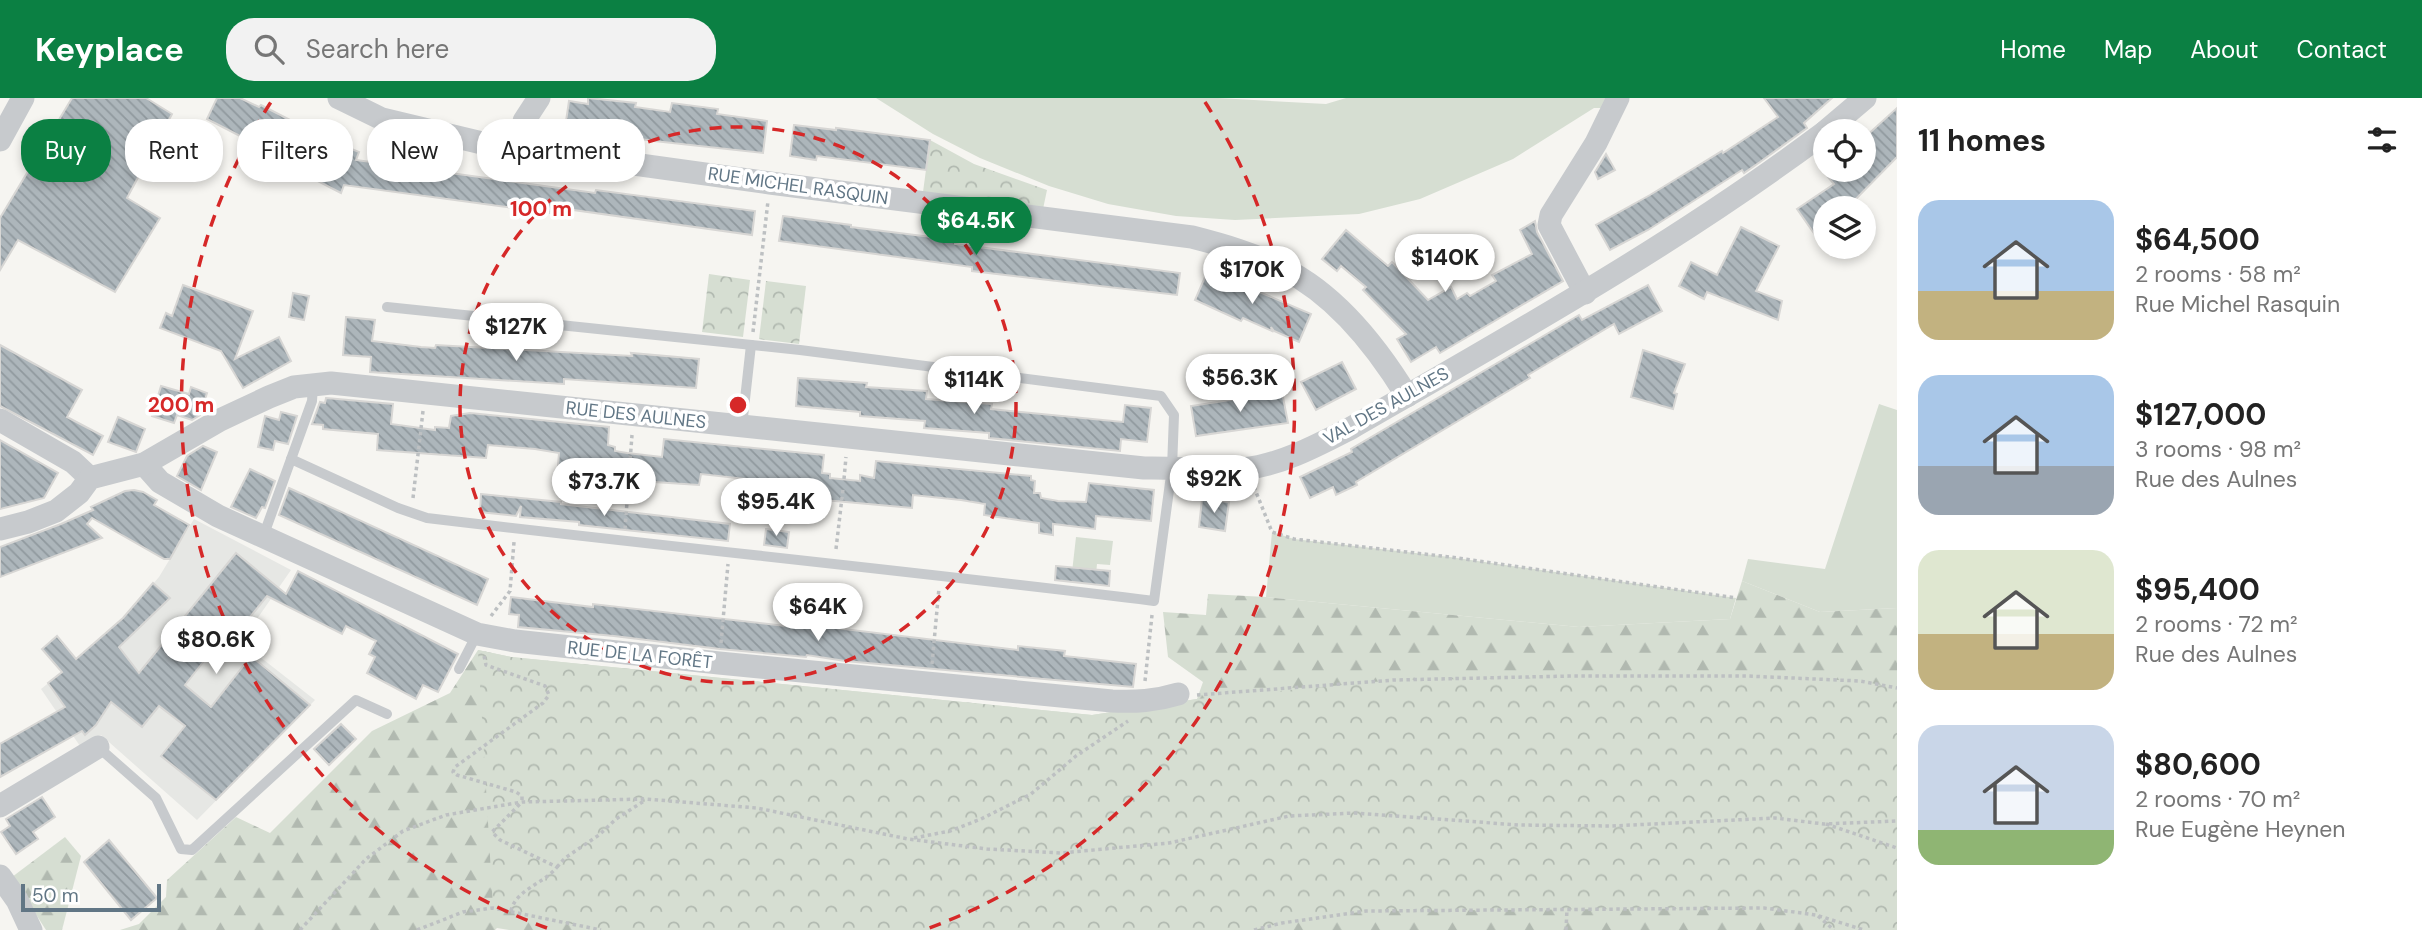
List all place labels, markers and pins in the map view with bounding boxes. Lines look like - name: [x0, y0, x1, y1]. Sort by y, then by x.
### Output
- pin: $64.5K: [919, 198, 1033, 257]
- pin: $140K: [1396, 234, 1494, 294]
- pin: $170K: [1203, 246, 1301, 306]
- pin: $127K: [467, 303, 565, 363]
- pin: $56.3K: [1183, 354, 1297, 414]
- pin: $114K: [925, 356, 1023, 416]
- centre of rings: [726, 393, 750, 417]
- pin: $92K: [1173, 456, 1255, 515]
- pin: $73.7K: [547, 458, 661, 518]
- pin: $95.4K: [719, 478, 833, 538]
- pin: $64K: [777, 584, 859, 643]
- pin: $80.6K: [159, 616, 273, 676]

